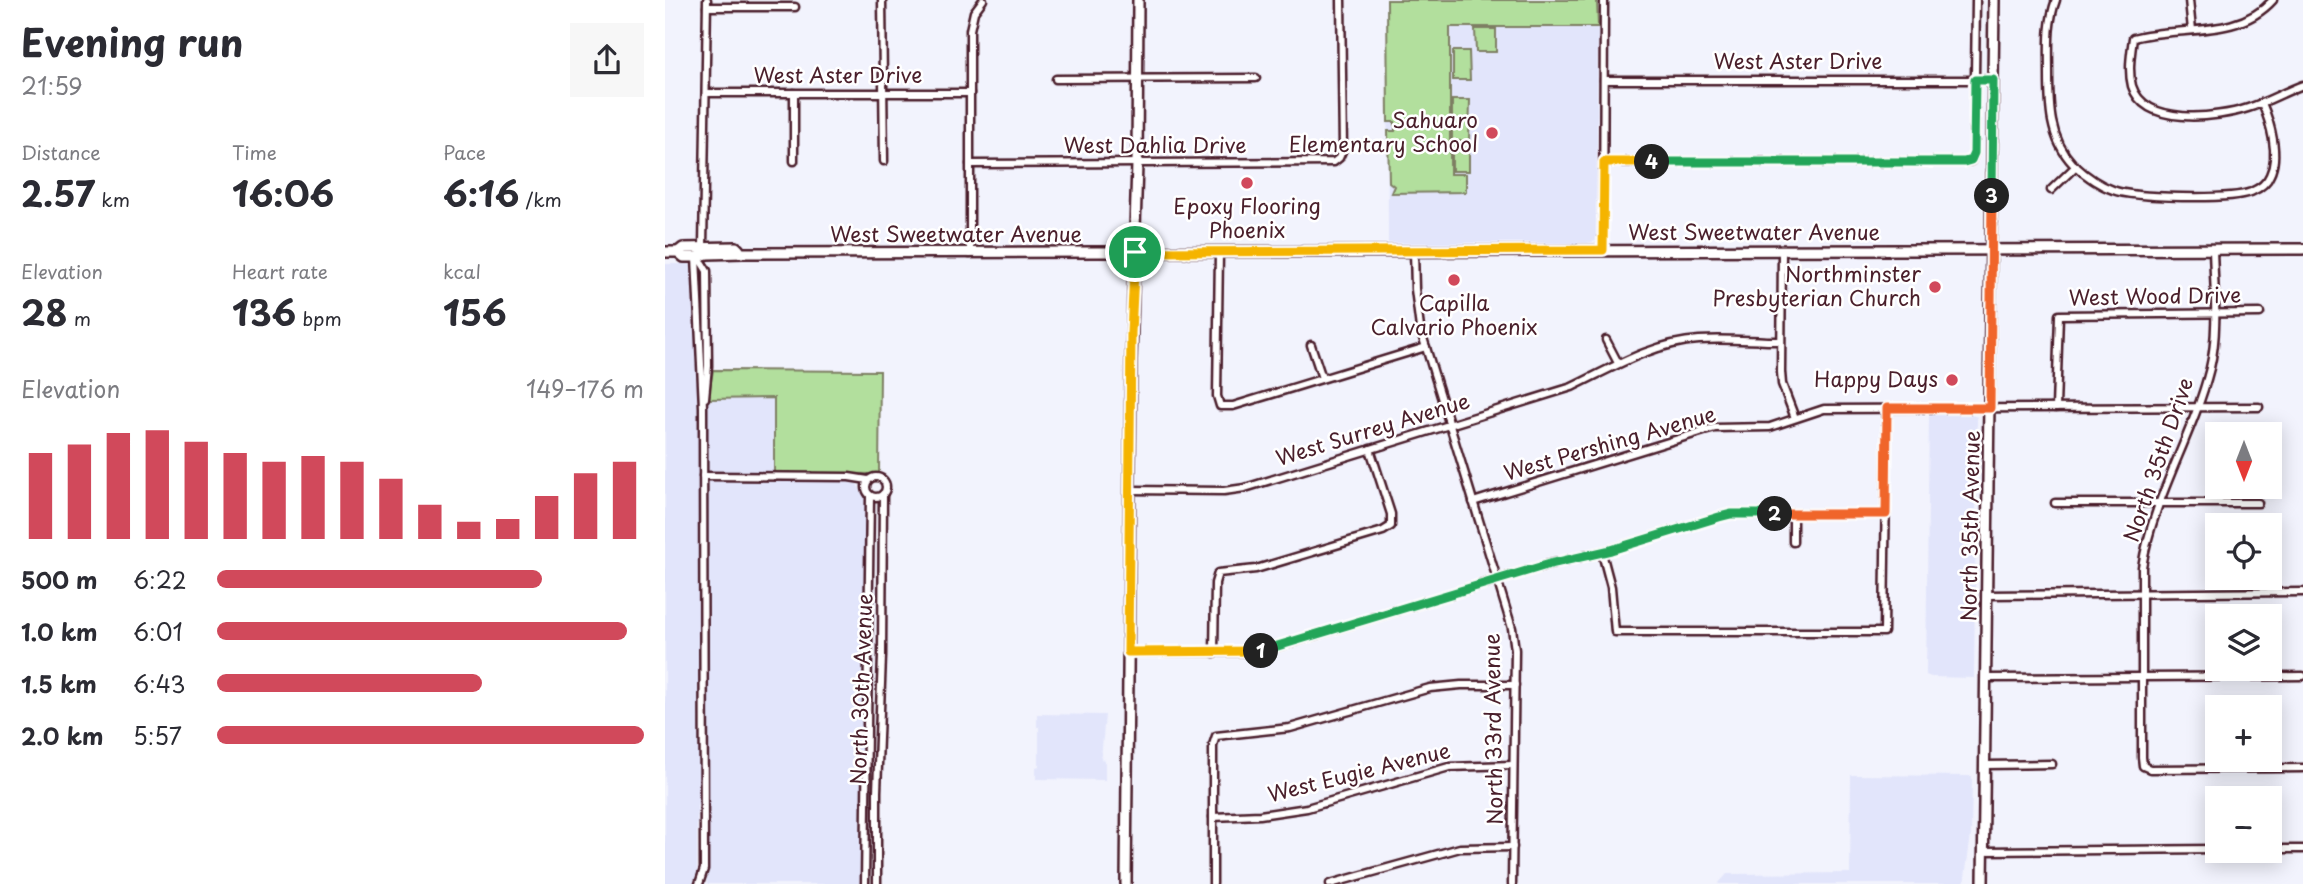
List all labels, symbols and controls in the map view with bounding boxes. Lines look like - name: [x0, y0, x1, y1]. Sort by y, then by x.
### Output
- text: Evening run: [21, 13, 243, 70]
- button: share: [570, 23, 644, 97]
- street label: West Aster Drive: [1714, 44, 1882, 76]
- street label: West Aster Drive: [754, 58, 922, 90]
- text: 21:59: [21, 68, 83, 103]
- place label: Sahuaro Elementary School: [1289, 103, 1478, 159]
- marker: Sahuaro Elementary School: [1484, 125, 1500, 141]
- street label: West Dahlia Drive: [1063, 128, 1247, 160]
- text: Distance: [21, 138, 101, 166]
- text: Time: [232, 138, 277, 166]
- text: Pace: [443, 138, 486, 166]
- pin: 4: [1635, 144, 1669, 180]
- text: 4: [1645, 147, 1658, 175]
- text: 2.57: [21, 166, 95, 219]
- text: 16:06: [232, 166, 334, 219]
- text: 6:16: [443, 166, 519, 219]
- marker: Epoxy Flooring Phoenix: [1239, 175, 1255, 191]
- pin: 3: [1975, 178, 2009, 214]
- text: 3: [1985, 181, 1998, 209]
- text: km: [95, 185, 130, 213]
- text: /km: [519, 185, 562, 213]
- place label: Epoxy Flooring Phoenix: [1173, 189, 1321, 245]
- street label: West Sweetwater Avenue: [1628, 215, 1880, 247]
- street label: West Sweetwater Avenue: [830, 217, 1082, 249]
- pin: [1105, 222, 1165, 282]
- icon: arrive: [1116, 233, 1154, 271]
- text: Elevation: [21, 257, 103, 285]
- text: Heart rate: [232, 257, 328, 285]
- text: kcal: [443, 257, 481, 285]
- place label: Northminster Presbyterian Church: [1712, 257, 1921, 313]
- marker: Capilla Calvario Phoenix: [1446, 272, 1462, 288]
- street label: West Wood Drive: [2068, 277, 2242, 313]
- marker: Northminster Presbyterian Church: [1927, 279, 1943, 295]
- text: 28: [21, 285, 68, 338]
- text: 136: [232, 285, 296, 338]
- text: 156: [443, 285, 507, 338]
- place label: Capilla Calvario Phoenix: [1370, 286, 1538, 342]
- text: m: [68, 304, 91, 332]
- text: bpm: [296, 304, 342, 332]
- place label: Happy Days: [1814, 362, 1938, 394]
- text: Elevation: [21, 371, 120, 406]
- text: 149–176 m: [526, 371, 644, 406]
- marker: Happy Days: [1944, 372, 1960, 388]
- street label: North 35th Drive: [2114, 373, 2200, 546]
- street label: West Surrey Avenue: [1271, 383, 1473, 473]
- street label: West Pershing Avenue: [1500, 396, 1719, 488]
- north arrow: [2205, 422, 2282, 499]
- map controls: [2205, 422, 2282, 863]
- street label: North 35th Avenue: [1951, 430, 1987, 622]
- pin: 2: [1757, 496, 1793, 532]
- text: 2: [1768, 499, 1781, 527]
- button: locate: [2205, 513, 2282, 590]
- text: 500 m: [21, 562, 98, 597]
- text: 6:22: [133, 562, 187, 597]
- street label: North 30th Avenue: [841, 593, 879, 785]
- button: layers: [2205, 604, 2282, 681]
- text: 1.0 km: [21, 614, 98, 649]
- text: 6:01: [133, 614, 183, 649]
- street label: North 33rd Avenue: [1474, 633, 1510, 825]
- pin: 1: [1243, 634, 1279, 668]
- text: 1: [1256, 636, 1265, 664]
- text: 1.5 km: [21, 666, 97, 701]
- text: 6:43: [133, 666, 186, 701]
- button: +: [2205, 695, 2282, 772]
- text: 2.0 km: [21, 718, 103, 753]
- text: 5:57: [133, 718, 182, 753]
- street label: West Eugie Avenue: [1264, 733, 1453, 809]
- button: −: [2205, 786, 2282, 863]

